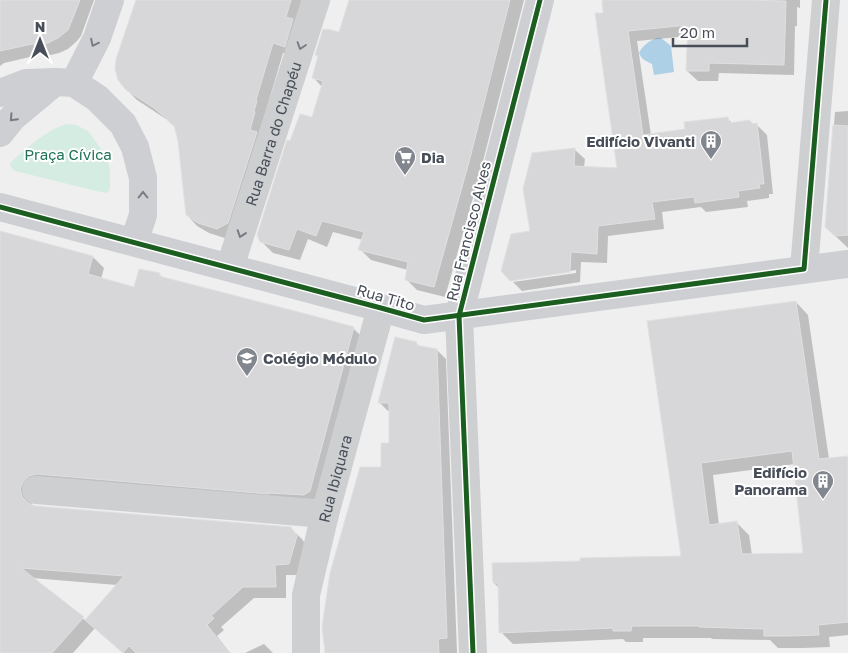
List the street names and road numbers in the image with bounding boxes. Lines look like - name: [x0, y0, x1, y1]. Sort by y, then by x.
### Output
- street label: Rua Barra do Chapéu: [241, 59, 305, 208]
- street label: Rua Francisco Alves: [442, 159, 494, 303]
- street label: Rua Tito: [355, 280, 417, 314]
- street label: Rua Ibiquara: [314, 433, 355, 524]

